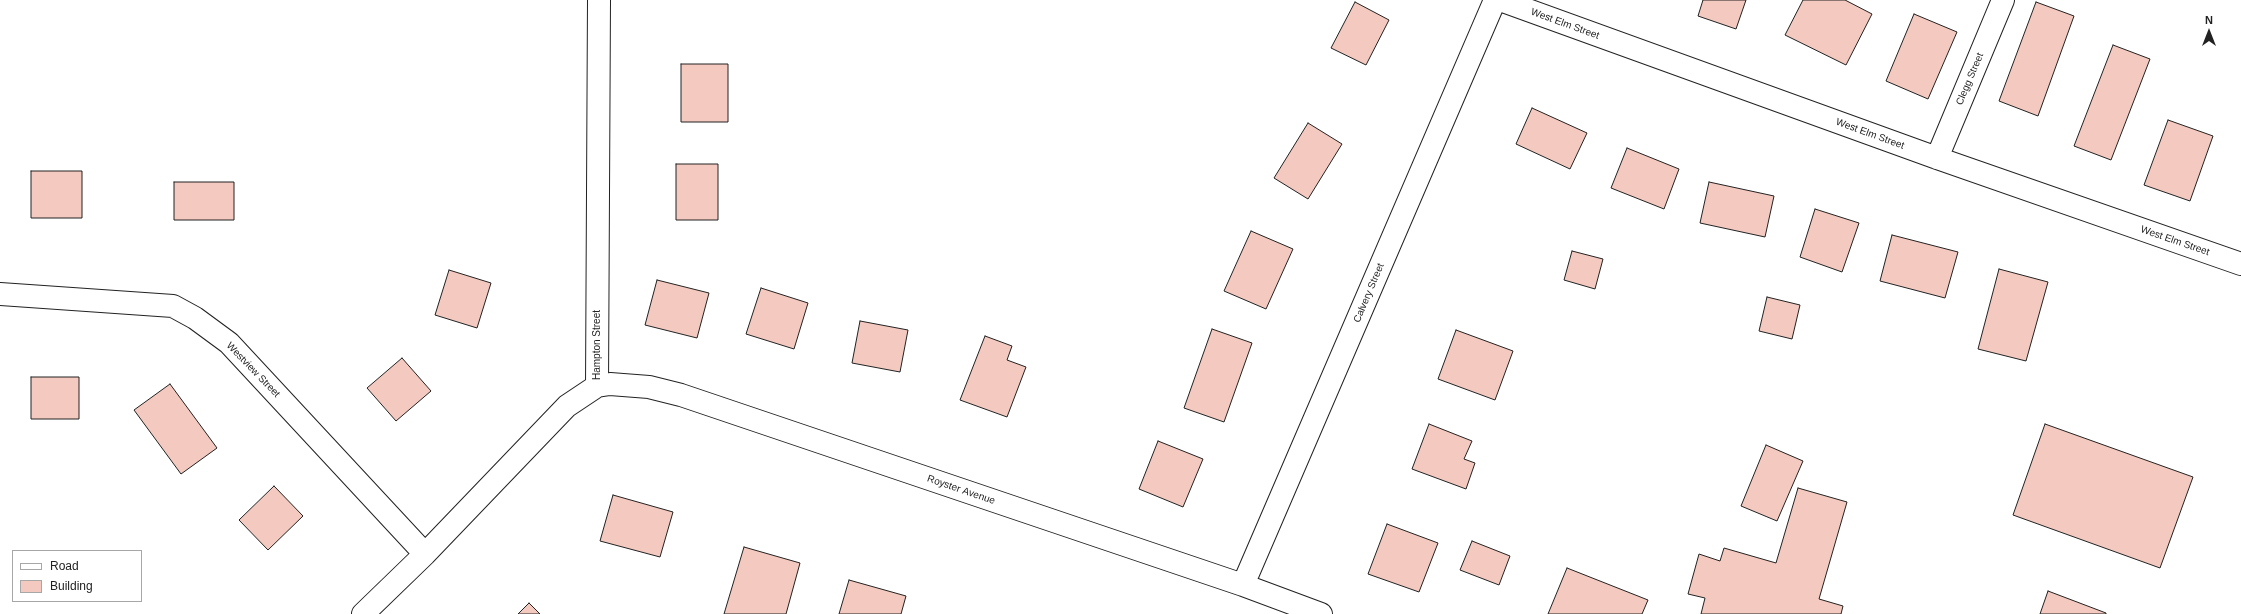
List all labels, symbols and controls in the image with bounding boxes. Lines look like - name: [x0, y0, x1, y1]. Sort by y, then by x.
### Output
- street label: West Elm Street: [1529, 6, 1601, 42]
- north arrow: [2189, 12, 2229, 52]
- text: N: [2205, 14, 2213, 26]
- street label: Clegg Street: [1954, 51, 1986, 107]
- street label: West Elm Street: [1834, 116, 1906, 152]
- street label: West Elm Street: [2139, 224, 2211, 258]
- street label: Calvery Street: [1351, 261, 1387, 325]
- street label: Hampton Street: [591, 310, 603, 380]
- street label: Westview Street: [224, 340, 282, 400]
- street label: Royster Avenue: [925, 473, 997, 507]
- legend: [12, 550, 142, 602]
- text: Road: [50, 559, 79, 573]
- text: Building: [50, 579, 93, 593]

